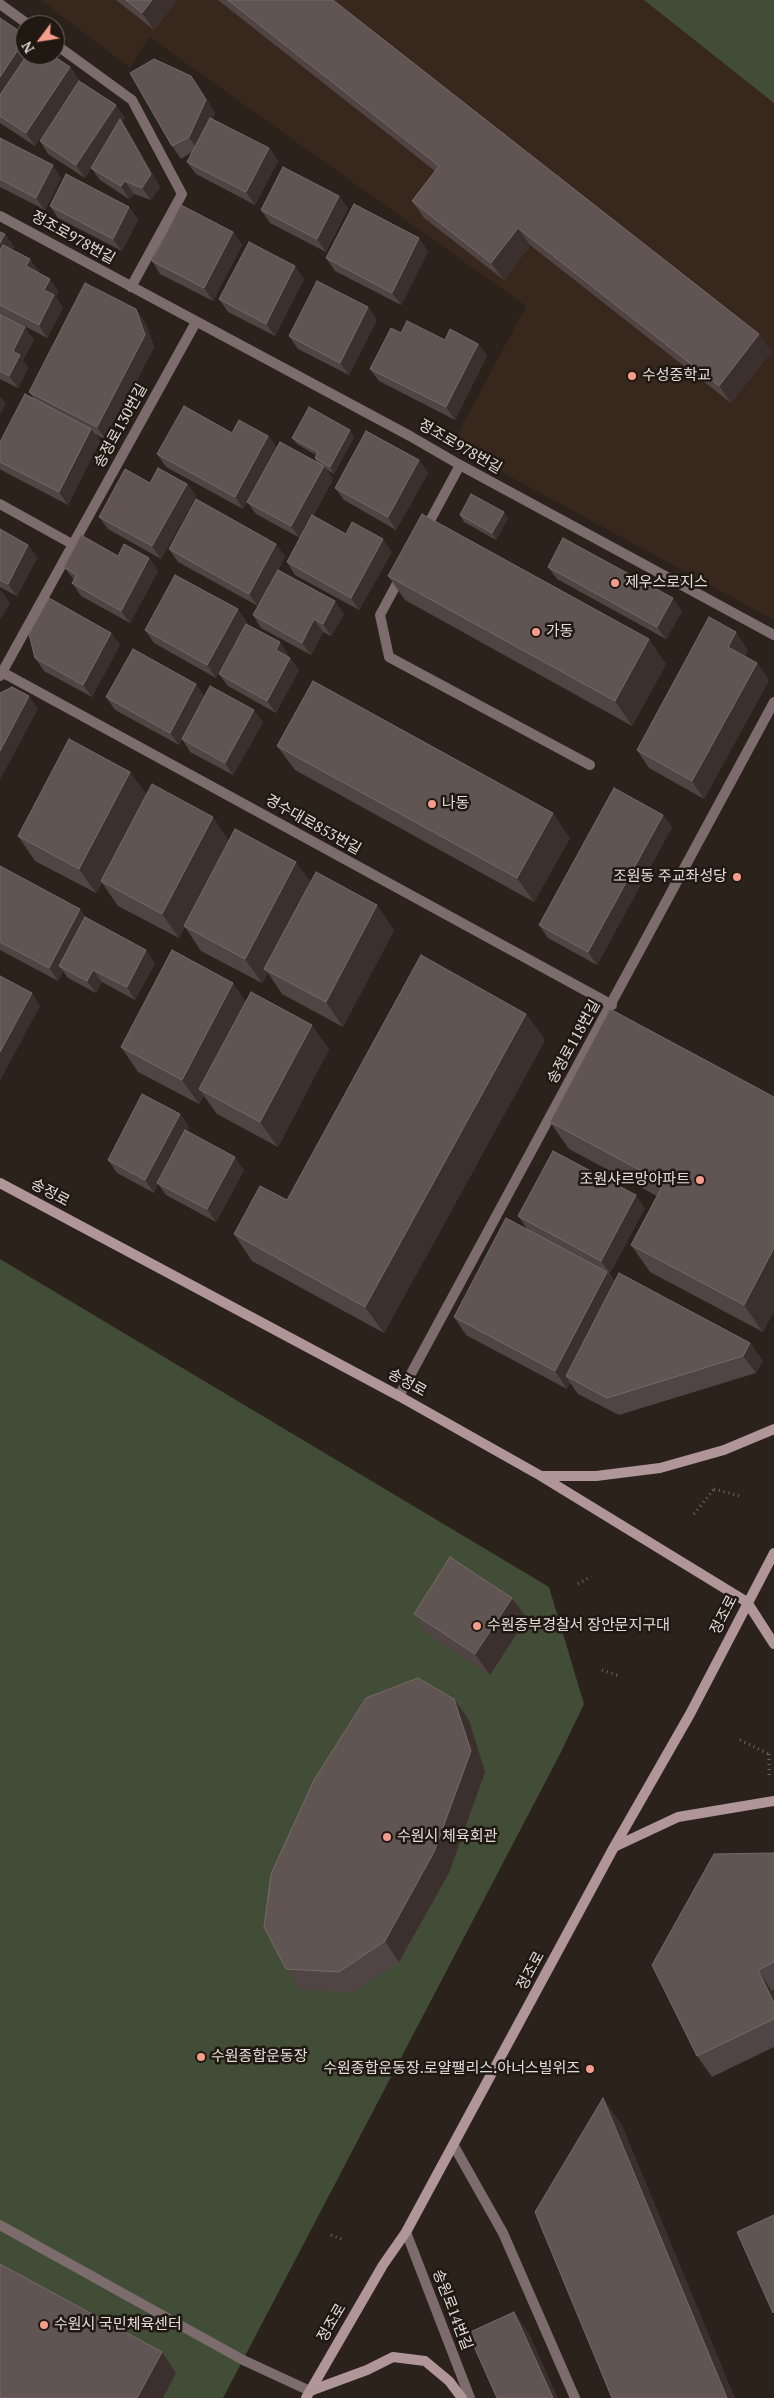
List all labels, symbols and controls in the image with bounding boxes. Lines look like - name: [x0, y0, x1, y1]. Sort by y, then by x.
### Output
- north arrow: [15, 15, 65, 65]
- text: N: [17, 38, 38, 57]
- street label: 정조로978번길: [28, 208, 118, 268]
- place label: 수성중학교: [642, 367, 711, 385]
- marker: 수성중학교: [626, 370, 638, 382]
- street label: 송정로130번길: [91, 381, 151, 471]
- street label: 정조로978번길: [415, 416, 505, 478]
- place label: 제우스로지스: [625, 574, 708, 592]
- marker: 제우스로지스: [609, 577, 621, 589]
- place label: 가동: [546, 623, 574, 641]
- marker: 가동: [530, 626, 542, 638]
- street label: 경수대로853번길: [262, 791, 364, 859]
- place label: 나동: [442, 795, 470, 813]
- marker: 나동: [426, 798, 438, 810]
- place label: 조원동 주교좌성당: [613, 868, 727, 886]
- marker: 조원동 주교좌성당: [731, 871, 743, 883]
- street label: 송정로118번길: [544, 997, 604, 1087]
- place label: 조원샤르망아파트: [580, 1171, 690, 1189]
- marker: 조원샤르망아파트: [694, 1174, 706, 1186]
- street label: 송정로: [27, 1175, 73, 1211]
- street label: 송정로: [385, 1365, 429, 1401]
- street label: 정조로: [707, 1592, 741, 1638]
- place label: 수원중부경찰서 장안문지구대: [487, 1617, 670, 1635]
- marker: 수원중부경찰서 장안문지구대: [471, 1620, 483, 1632]
- place label: 수원시 체육회관: [397, 1828, 497, 1846]
- marker: 수원시 체육회관: [381, 1831, 393, 1843]
- street label: 정조로: [513, 1948, 549, 1994]
- place label: 수원종합운동장: [211, 2048, 308, 2066]
- marker: 수원종합운동장: [195, 2051, 207, 2063]
- place label: 수원종합운동장.로얄팰리스.아너스빌위즈: [323, 2060, 580, 2078]
- marker: 수원종합운동장.로얄팰리스.아너스빌위즈: [584, 2063, 596, 2075]
- street label: 송원로14번길: [428, 2267, 476, 2353]
- street label: 정조로: [314, 2301, 350, 2345]
- place label: 수원시 국민체육센터: [54, 2316, 182, 2334]
- marker: 수원시 국민체육센터: [38, 2319, 50, 2331]

